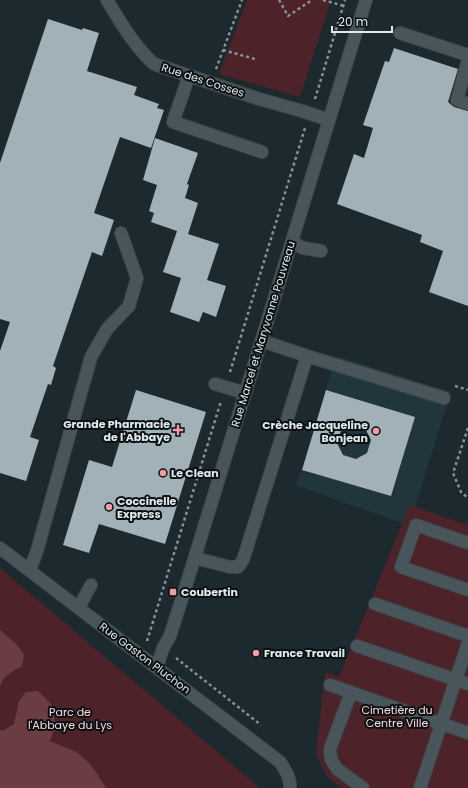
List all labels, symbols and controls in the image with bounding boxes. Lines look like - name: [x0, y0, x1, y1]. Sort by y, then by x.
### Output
- scale bar: [332, 8, 392, 34]
- text: 20 m: [338, 13, 368, 30]
- street label: Rue des Cosses: [160, 59, 247, 101]
- street label: Rue Marcel et Maryvonne Pouvreau: [227, 239, 299, 429]
- place label: Grande Pharmacie de l'Abbaye: [63, 416, 170, 445]
- place label: Crèche Jacqueline Bonjean: [262, 417, 368, 446]
- marker: Grande Pharmacie de l'Abbaye: [173, 425, 183, 435]
- marker: Crèche Jacqueline Bonjean: [371, 426, 381, 436]
- place label: Le Clean: [171, 465, 219, 481]
- marker: Le Clean: [158, 468, 168, 478]
- place label: Coccinelle Express: [117, 493, 177, 522]
- marker: Coccinelle Express: [104, 502, 114, 512]
- place label: Coubertin: [181, 584, 238, 600]
- marker: Coubertin: [168, 587, 178, 597]
- street label: Rue Gaston Pluchon: [96, 618, 194, 698]
- place label: France Travail: [264, 645, 345, 661]
- marker: France Travail: [251, 648, 261, 658]
- park label: Cimetière du Centre Ville: [361, 702, 433, 731]
- park label: Parc de l'Abbaye du Lys: [28, 704, 112, 733]

